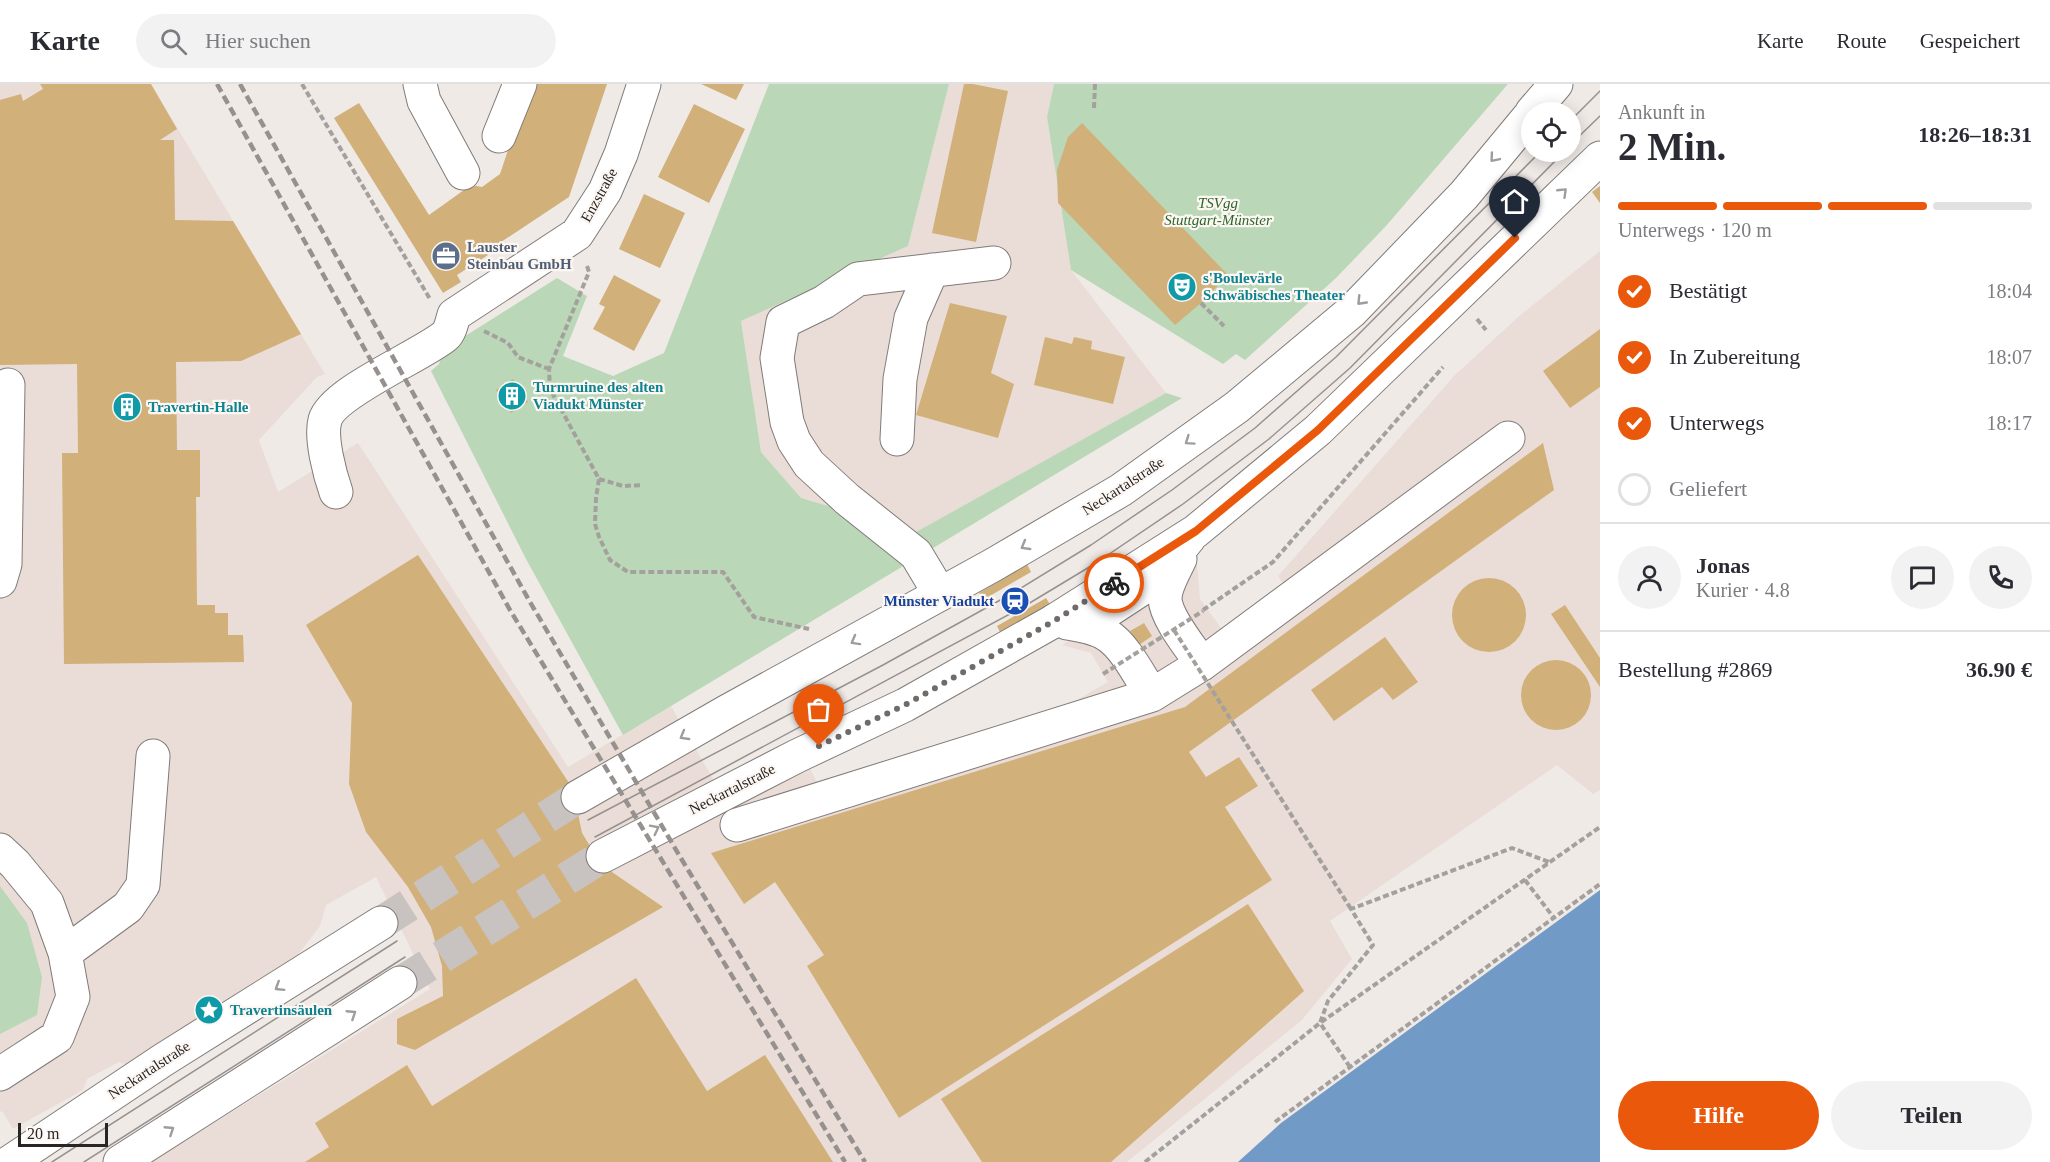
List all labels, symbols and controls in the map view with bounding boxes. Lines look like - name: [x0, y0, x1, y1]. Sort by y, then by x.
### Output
- search box: [136, 14, 556, 68]
- text: Karte: [30, 25, 100, 56]
- icon: search: [157, 25, 190, 58]
- text: Hier suchen: [205, 28, 311, 53]
- text: Karte: [1757, 29, 1804, 53]
- text: Route: [1837, 29, 1887, 53]
- text: Gespeichert: [1920, 29, 2020, 53]
- text: Ankunft in: [1618, 101, 1705, 123]
- map controls: [1521, 102, 1581, 162]
- button: locate: [1521, 102, 1581, 162]
- text: 18:26–18:31: [1918, 122, 2032, 147]
- text: 2 Min.: [1618, 125, 1726, 168]
- one-way arrow: [1490, 152, 1501, 163]
- street label: Enzstraße: [578, 165, 620, 225]
- pin: [1489, 176, 1540, 238]
- icon: home: [1498, 185, 1531, 218]
- one-way arrow: [1556, 189, 1567, 200]
- park label: TSVgg Stuttgart-Münster: [1164, 195, 1272, 228]
- text: Unterwegs · 120 m: [1618, 219, 1772, 241]
- place label: Lauster Steinbau GmbH: [467, 239, 572, 272]
- office icon: Lauster Steinbau GmbH: [430, 240, 462, 272]
- place label: s'Boulevärle Schwäbisches Theater: [1203, 270, 1345, 303]
- theatre icon: s'Boulevärle Schwäbisches Theater: [1166, 271, 1198, 303]
- icon: check: [1618, 275, 1651, 308]
- text: Bestätigt: [1669, 278, 1747, 303]
- text: 18:04: [1986, 280, 2032, 302]
- one-way arrow: [1358, 294, 1369, 305]
- icon: check: [1618, 341, 1651, 374]
- text: In Zubereitung: [1669, 344, 1800, 369]
- text: 18:07: [1986, 346, 2032, 368]
- place label: Turmruine des alten Viadukt Münster: [533, 379, 664, 412]
- building icon: Turmruine des alten Viadukt Münster: [496, 380, 528, 412]
- building icon: Travertin-Halle: [111, 391, 143, 423]
- place label: Travertin-Halle: [148, 399, 249, 415]
- icon: check: [1618, 407, 1651, 440]
- text: Unterwegs: [1669, 410, 1764, 435]
- text: 18:17: [1986, 412, 2032, 434]
- one-way arrow: [1185, 434, 1196, 445]
- street label: Neckartalstraße: [1079, 453, 1167, 518]
- text: Geliefert: [1669, 476, 1747, 501]
- one-way arrow: [1021, 539, 1031, 550]
- button: person: [1618, 546, 1681, 609]
- button: chat: [1891, 546, 1954, 609]
- button: phone: [1969, 546, 2032, 609]
- courier: [1084, 553, 1144, 613]
- text: Jonas: [1696, 553, 1750, 578]
- icon: bike: [1098, 567, 1131, 600]
- text: Kurier · 4.8: [1696, 579, 1790, 601]
- station icon: Münster Viadukt: [999, 585, 1031, 617]
- place label: Münster Viadukt: [884, 593, 994, 609]
- one-way arrow: [851, 634, 861, 645]
- text: Bestellung #2869: [1618, 657, 1773, 682]
- text: 36.90 €: [1966, 657, 2032, 682]
- pin: [793, 684, 844, 746]
- icon: bag: [802, 693, 835, 726]
- one-way arrow: [680, 729, 690, 740]
- street label: Neckartalstraße: [686, 760, 778, 817]
- one-way arrow: [649, 825, 659, 836]
- one-way arrow: [275, 980, 285, 992]
- place icon: Travertinsäulen: [193, 994, 225, 1026]
- place label: Travertinsäulen: [230, 1002, 333, 1018]
- one-way arrow: [345, 1010, 356, 1021]
- street label: Neckartalstraße: [105, 1037, 193, 1102]
- button: Hilfe: [1618, 1081, 1819, 1150]
- button: Teilen: [1831, 1081, 2032, 1150]
- scale bar: [18, 1120, 108, 1148]
- text: 20 m: [27, 1125, 59, 1142]
- one-way arrow: [164, 1126, 174, 1138]

